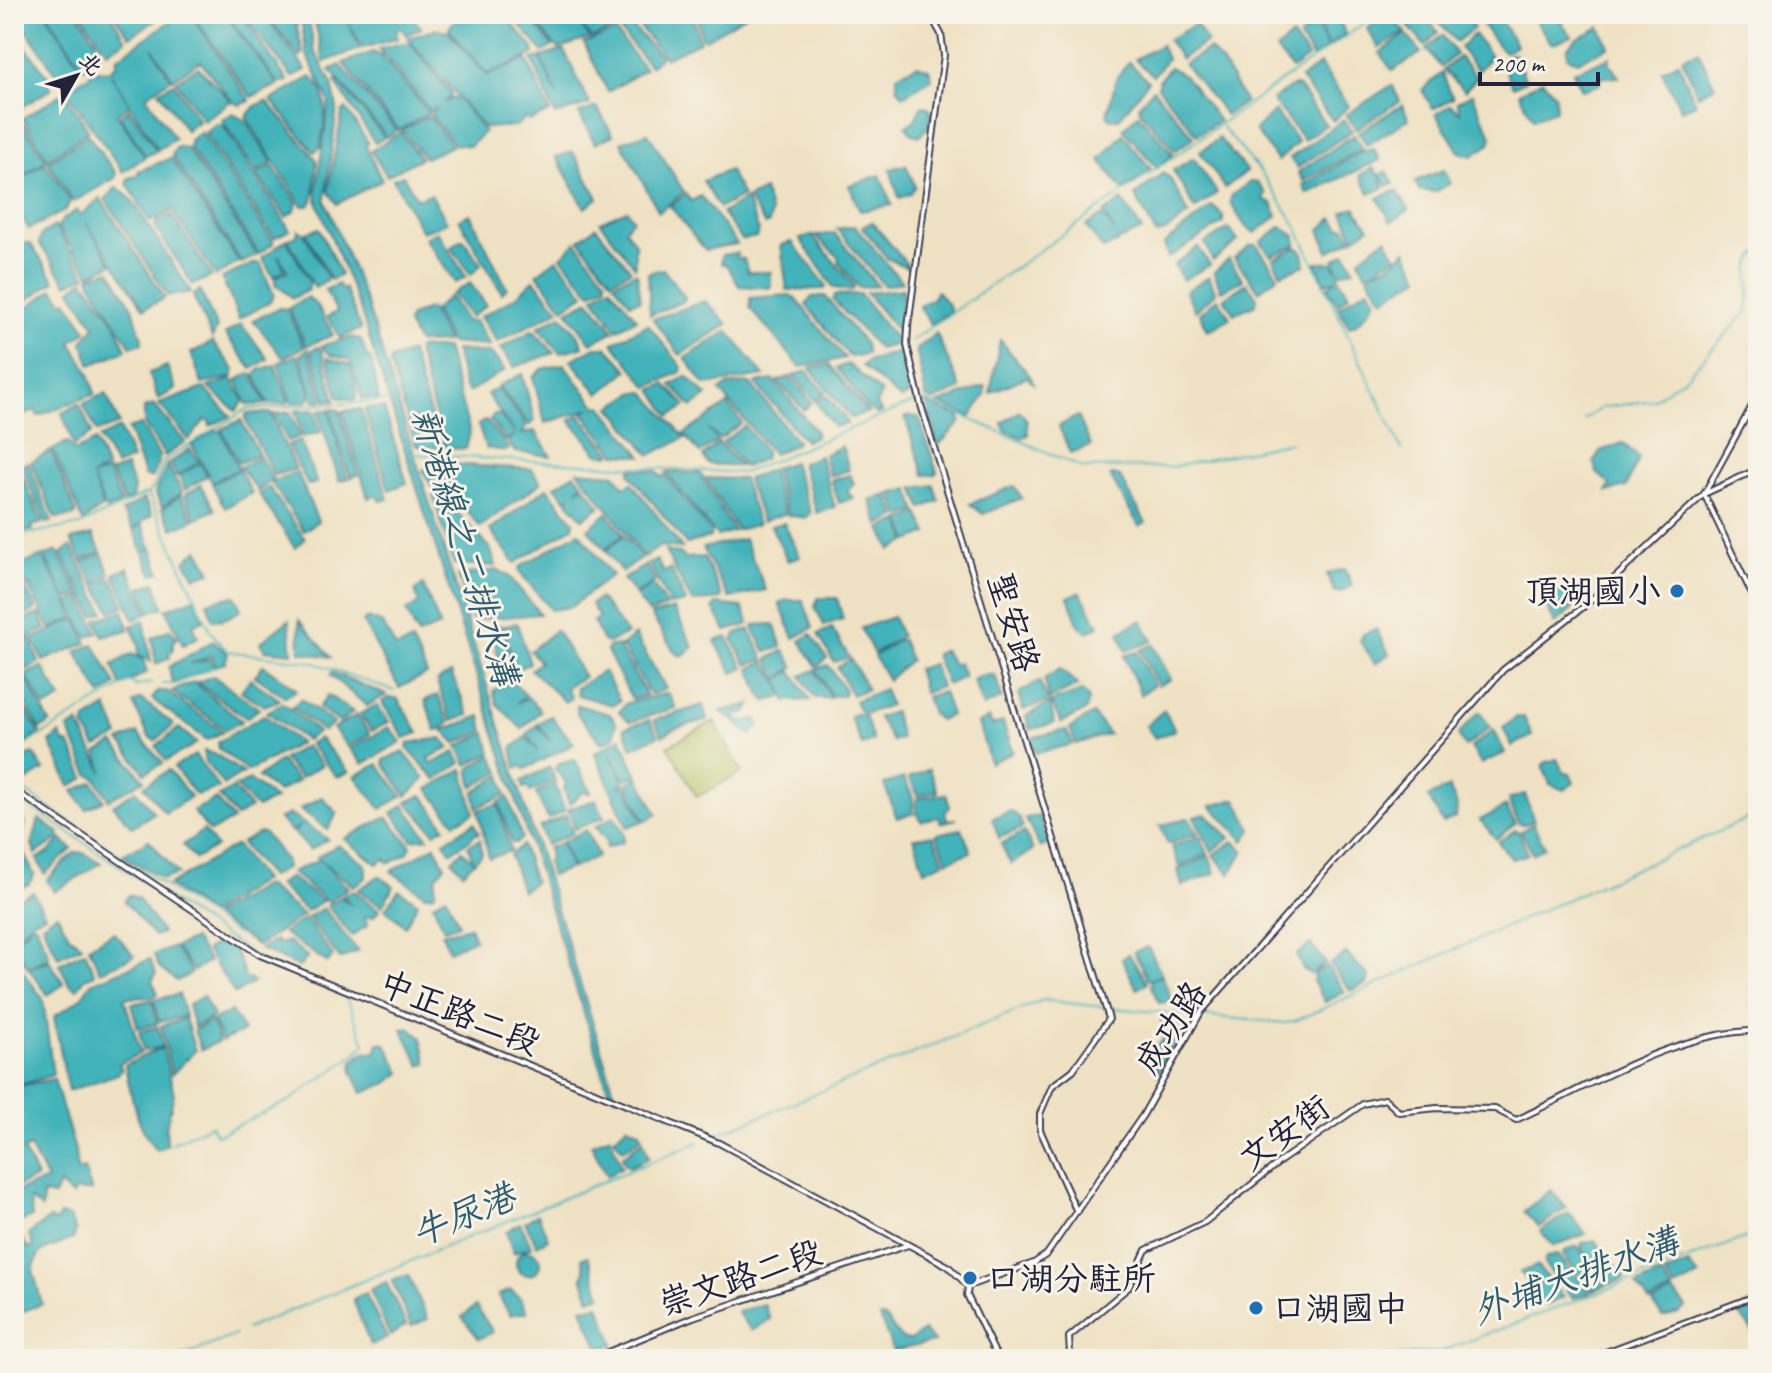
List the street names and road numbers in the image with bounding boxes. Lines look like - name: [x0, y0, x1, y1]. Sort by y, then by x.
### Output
- street label: 聖安路: [978, 567, 1049, 677]
- street label: 中正路二段: [373, 961, 547, 1064]
- street label: 成功路: [1125, 973, 1216, 1082]
- street label: 文安街: [1230, 1085, 1338, 1180]
- street label: 崇文路二段: [653, 1229, 828, 1325]

